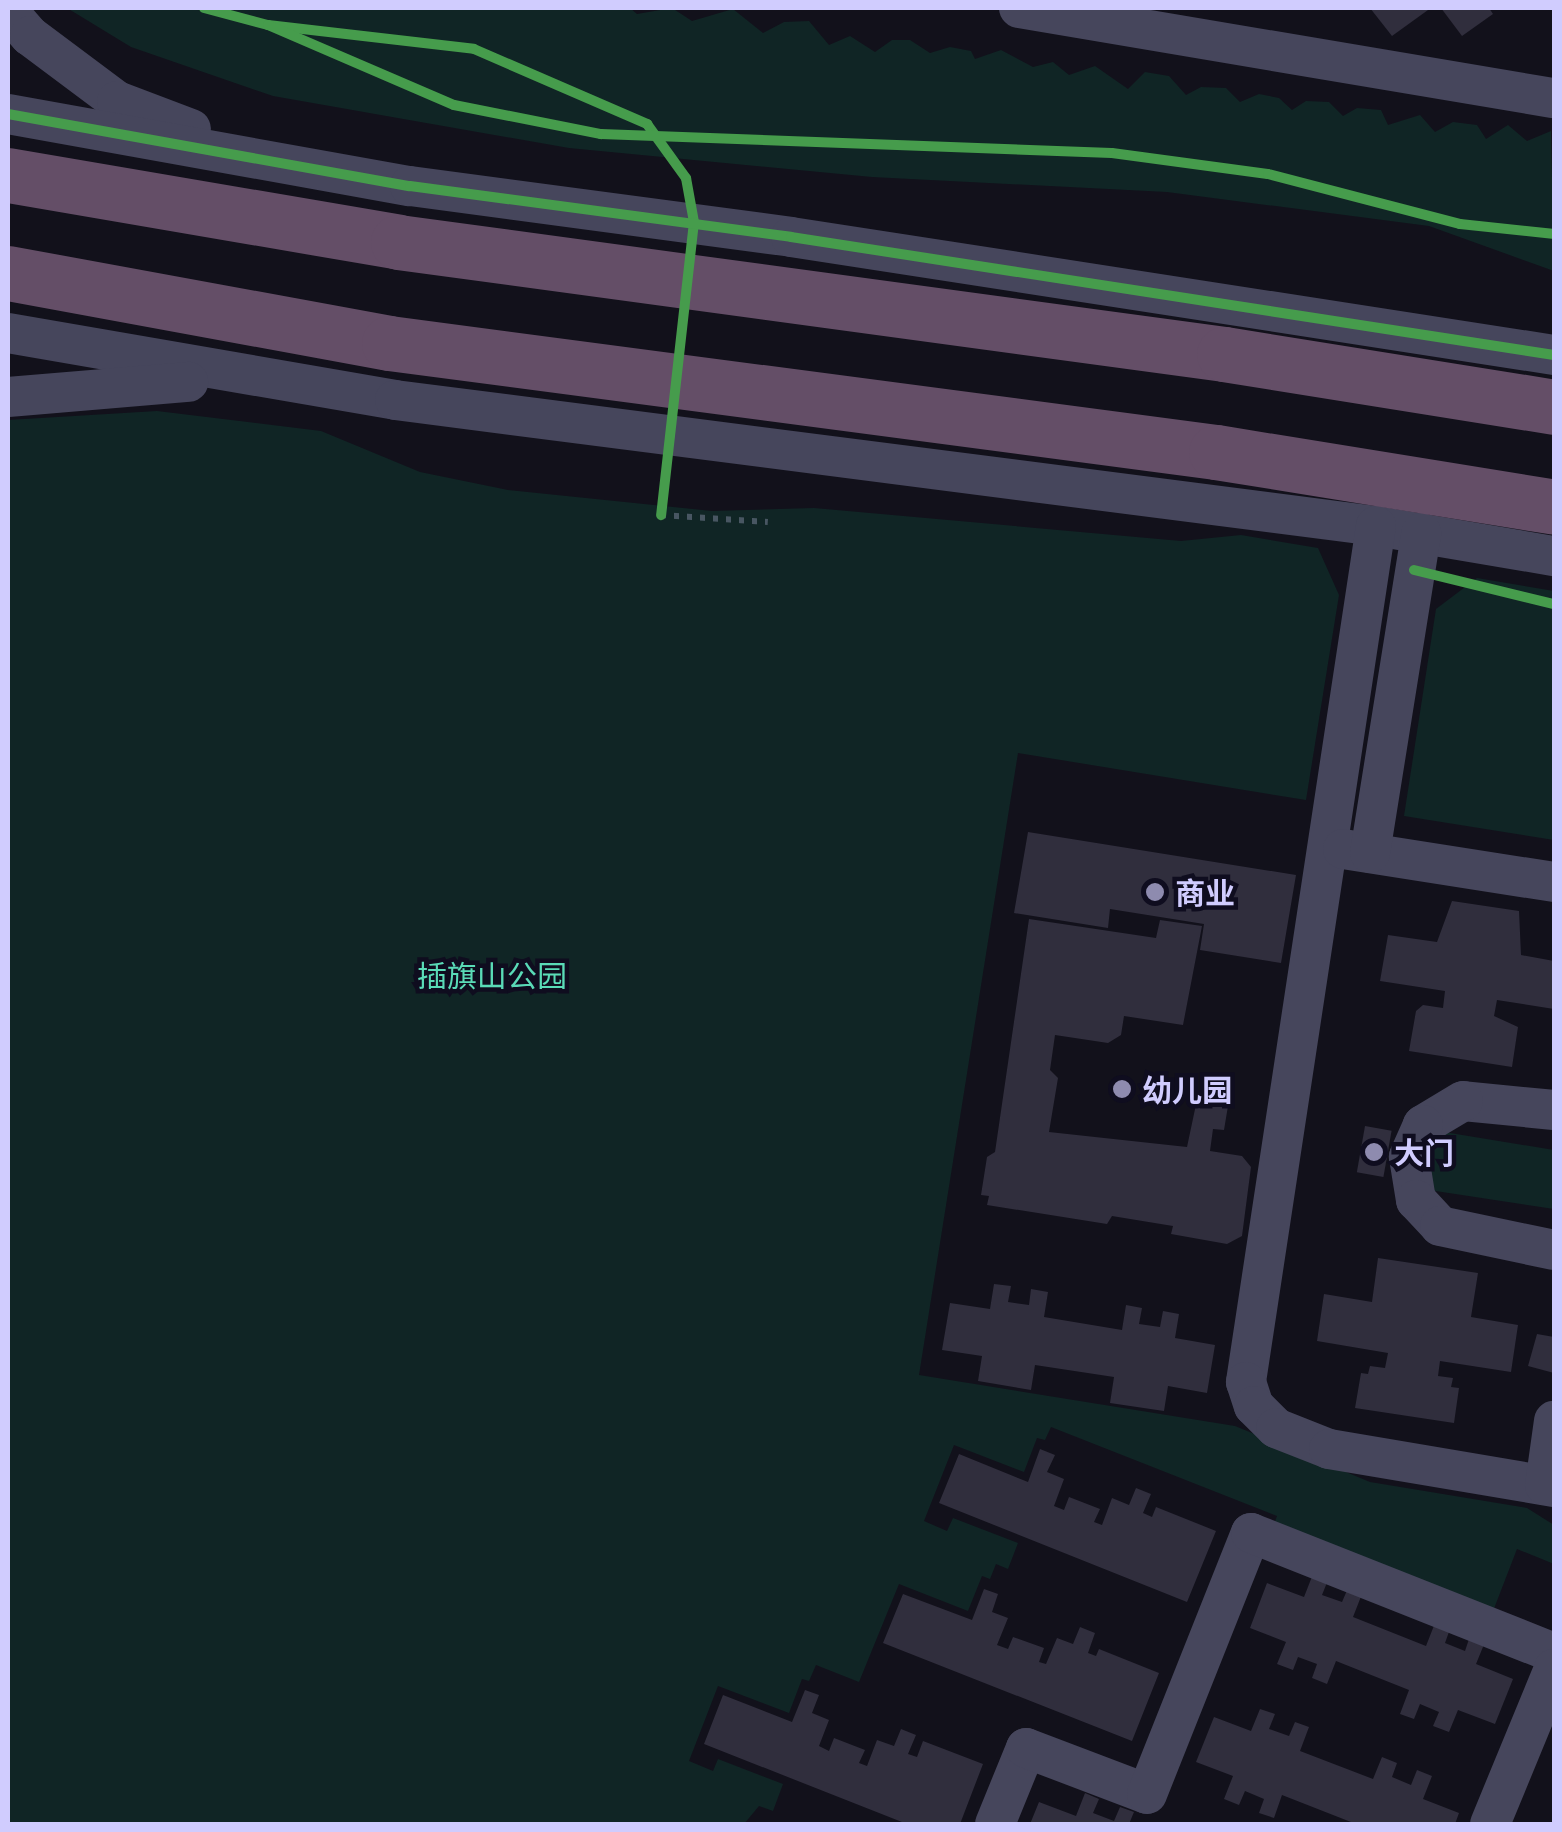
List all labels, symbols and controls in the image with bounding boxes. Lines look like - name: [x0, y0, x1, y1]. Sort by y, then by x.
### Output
- place label: 商业: [1175, 874, 1235, 910]
- marker: 商业: [1144, 881, 1166, 903]
- park label: 插旗山公园: [417, 957, 567, 993]
- place label: 幼儿园: [1142, 1071, 1232, 1107]
- marker: 幼儿园: [1111, 1078, 1133, 1100]
- place label: 大门: [1394, 1134, 1454, 1170]
- marker: 大门: [1363, 1141, 1385, 1163]

